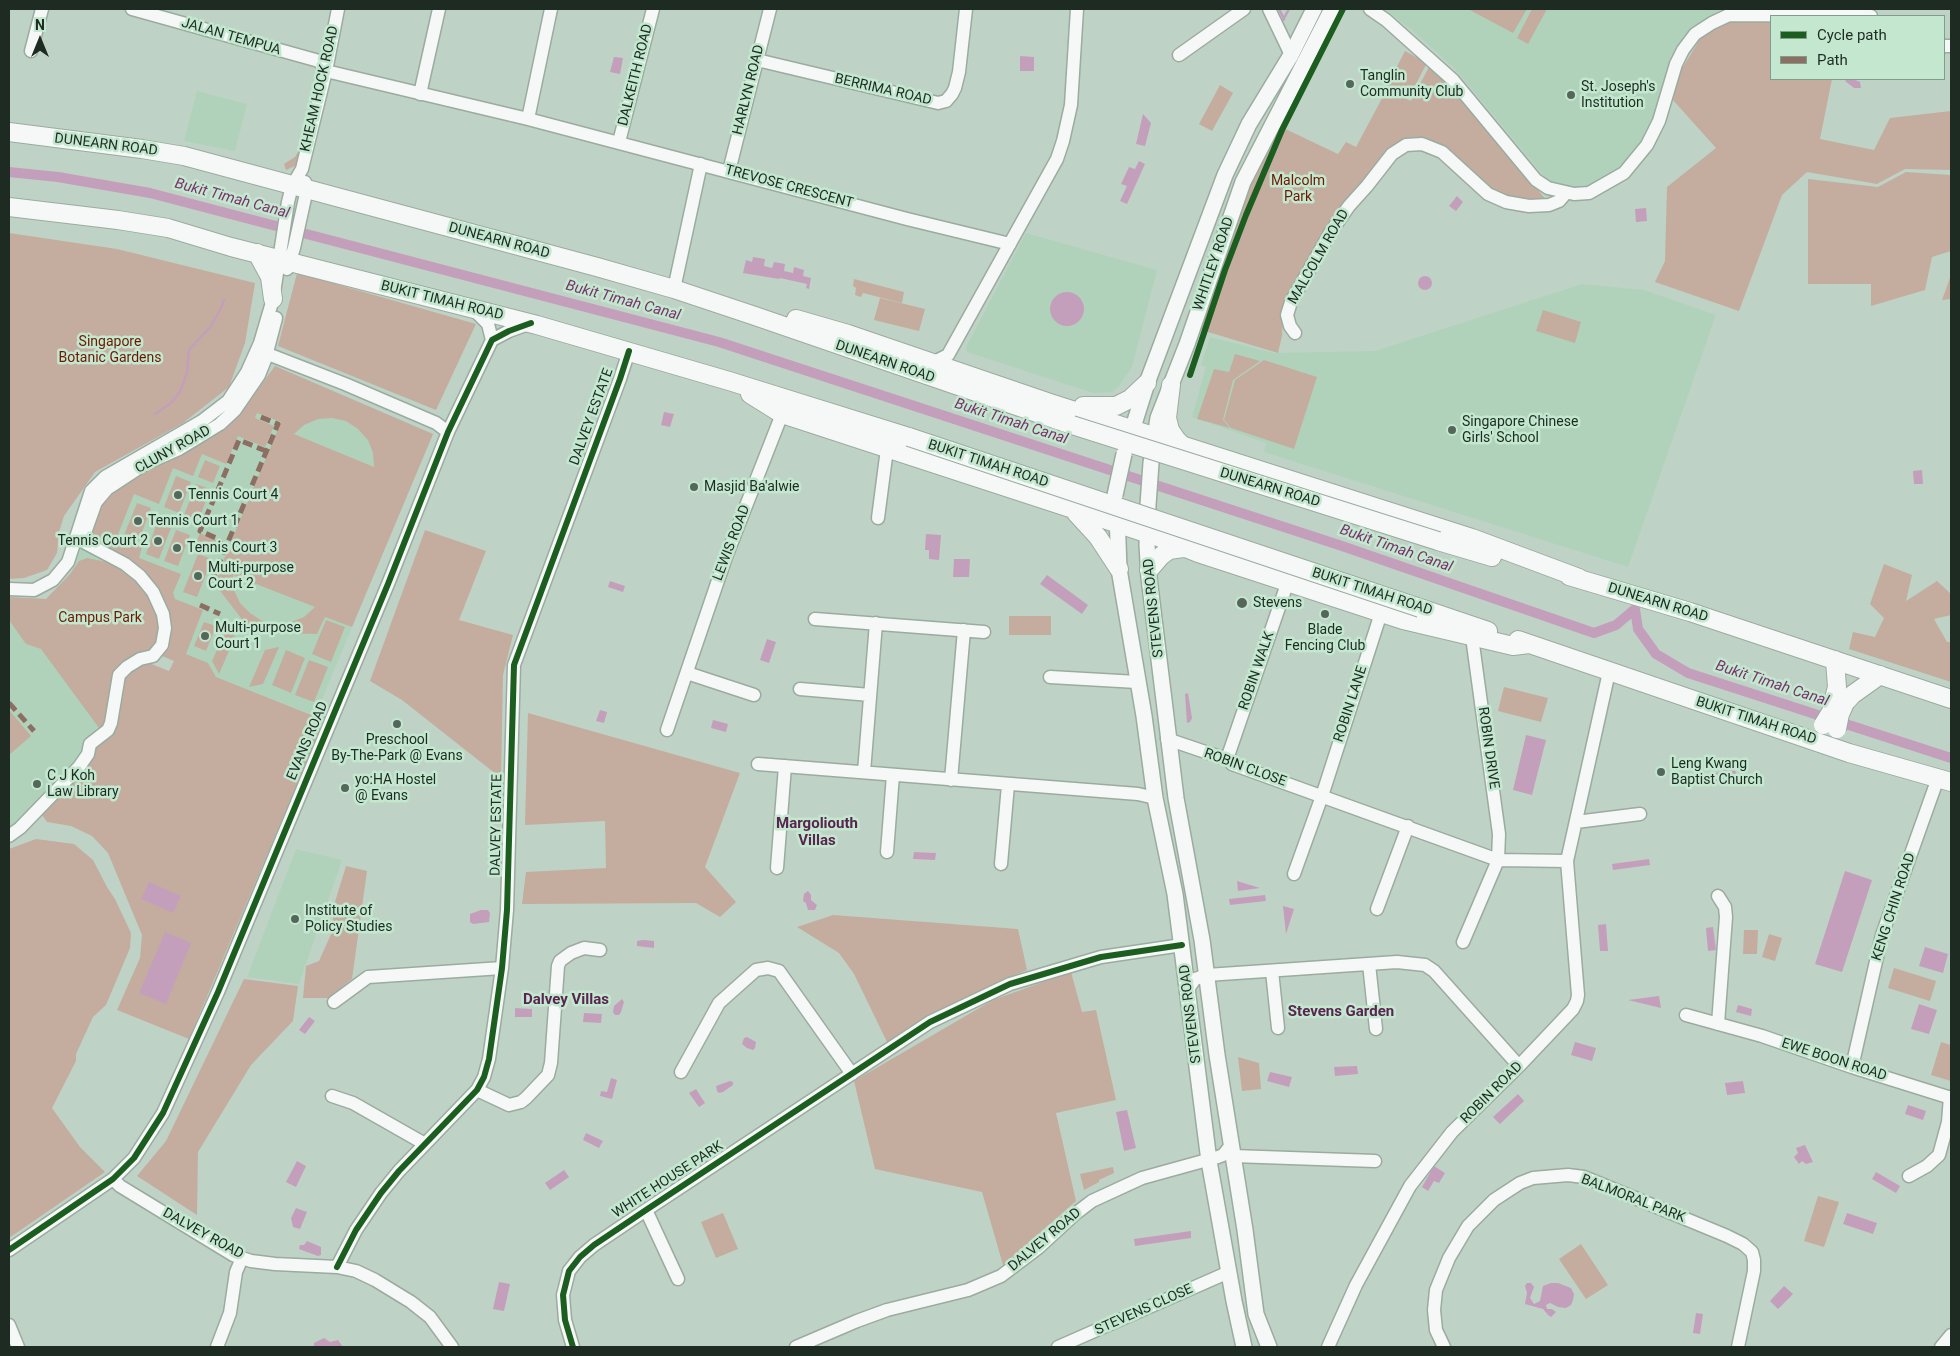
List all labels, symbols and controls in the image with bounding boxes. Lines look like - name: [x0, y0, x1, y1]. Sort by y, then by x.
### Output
- north arrow: [15, 15, 65, 65]
- street label: JALAN TEMPUA: [179, 15, 283, 59]
- legend: [1770, 15, 1945, 80]
- text: N: [35, 17, 45, 33]
- street label: DALKEITH ROAD: [615, 22, 657, 128]
- street label: KHEAM HOCK ROAD: [297, 24, 343, 154]
- text: Cycle path: [1817, 26, 1887, 44]
- street label: HARLYN ROAD: [730, 43, 768, 137]
- text: Path: [1817, 51, 1848, 69]
- place label: Tanglin Community Club: [1360, 68, 1463, 100]
- street label: BERRIMA ROAD: [833, 71, 933, 109]
- marker: Tanglin Community Club: [1344, 78, 1356, 90]
- place label: St. Joseph's Institution: [1581, 79, 1655, 111]
- marker: St. Joseph's Institution: [1565, 89, 1577, 101]
- street label: DUNEARN ROAD: [53, 130, 159, 160]
- street label: TREVOSE CRESCENT: [723, 162, 855, 212]
- park label: Malcolm Park: [1271, 173, 1325, 206]
- water label: Bukit Timah Canal: [173, 175, 291, 223]
- street label: MALCOLM ROAD: [1285, 206, 1353, 308]
- street label: WHITLEY ROAD: [1190, 215, 1238, 313]
- street label: DUNEARN ROAD: [447, 219, 551, 263]
- water label: Bukit Timah Canal: [564, 277, 682, 325]
- street label: BUKIT TIMAH ROAD: [379, 278, 505, 324]
- park label: Singapore Botanic Gardens: [59, 334, 161, 367]
- street label: DUNEARN ROAD: [833, 337, 937, 387]
- street label: DALVEY ESTATE: [567, 366, 617, 468]
- water label: Bukit Timah Canal: [952, 395, 1070, 449]
- place label: Singapore Chinese Girls' School: [1462, 414, 1578, 447]
- street label: CLUNY ROAD: [132, 422, 214, 478]
- marker: Singapore Chinese Girls' School: [1446, 424, 1458, 436]
- street label: BUKIT TIMAH ROAD: [926, 437, 1050, 491]
- street label: DUNEARN ROAD: [1218, 465, 1322, 511]
- place label: Masjid Ba'alwie: [704, 479, 800, 495]
- marker: Masjid Ba'alwie: [688, 481, 700, 493]
- place label: Tennis Court 4: [188, 487, 278, 503]
- marker: Tennis Court 4: [172, 489, 184, 501]
- street label: LEWIS ROAD: [710, 503, 754, 583]
- place label: Tennis Court 1: [148, 513, 238, 529]
- marker: Tennis Court 1: [132, 515, 144, 527]
- water label: Bukit Timah Canal: [1337, 521, 1455, 577]
- place label: Tennis Court 2: [58, 533, 148, 549]
- marker: Tennis Court 2: [152, 535, 164, 547]
- place label: Tennis Court 3: [187, 540, 277, 556]
- marker: Tennis Court 3: [171, 542, 183, 554]
- street label: STEVENS ROAD: [1140, 558, 1168, 658]
- place label: Multi-purpose Court 2: [208, 560, 294, 592]
- street label: BUKIT TIMAH ROAD: [1310, 565, 1434, 619]
- marker: Multi-purpose Court 2: [192, 570, 204, 582]
- street label: DUNEARN ROAD: [1606, 580, 1710, 626]
- place label: Stevens: [1253, 595, 1302, 611]
- marker: Stevens: [1235, 596, 1249, 610]
- marker: Blade Fencing Club: [1319, 608, 1331, 620]
- park label: Campus Park: [58, 610, 142, 626]
- place label: Multi-purpose Court 1: [215, 620, 301, 652]
- place label: Blade Fencing Club: [1285, 622, 1365, 654]
- marker: Multi-purpose Court 1: [199, 630, 211, 642]
- street label: ROBIN WALK: [1236, 630, 1278, 712]
- water label: Bukit Timah Canal: [1713, 657, 1831, 711]
- street label: ROBIN LANE: [1331, 664, 1371, 744]
- street label: BUKIT TIMAH ROAD: [1694, 694, 1818, 748]
- street label: EVANS ROAD: [284, 699, 332, 783]
- street label: ROBIN DRIVE: [1474, 706, 1502, 790]
- marker: Preschool By-The-Park @ Evans: [391, 718, 403, 730]
- place label: Preschool By-The-Park @ Evans: [331, 732, 463, 764]
- street label: ROBIN CLOSE: [1202, 745, 1288, 791]
- place label: Leng Kwang Baptist Church: [1671, 756, 1763, 789]
- marker: Leng Kwang Baptist Church: [1655, 766, 1667, 778]
- place label: C J Koh Law Library: [47, 768, 119, 800]
- place label: yo:HA Hostel @ Evans: [355, 772, 436, 804]
- street label: DALVEY ESTATE: [488, 774, 506, 876]
- marker: C J Koh Law Library: [31, 778, 43, 790]
- marker: yo:HA Hostel @ Evans: [339, 782, 351, 794]
- district label: Margoliouth Villas: [776, 815, 858, 850]
- street label: KENG CHIN ROAD: [1869, 851, 1919, 963]
- place label: Institute of Policy Studies: [305, 903, 393, 936]
- marker: Institute of Policy Studies: [289, 913, 301, 925]
- street label: STEVENS ROAD: [1177, 963, 1205, 1065]
- district label: Dalvey Villas: [523, 991, 609, 1009]
- district label: Stevens Garden: [1288, 1003, 1394, 1021]
- street label: EWE BOON ROAD: [1779, 1035, 1889, 1085]
- street label: ROBIN ROAD: [1458, 1059, 1526, 1127]
- street label: WHITE HOUSE PARK: [609, 1138, 727, 1222]
- street label: BALMORAL PARK: [1578, 1171, 1688, 1227]
- street label: DALVEY ROAD: [160, 1205, 246, 1263]
- street label: DALVEY ROAD: [1005, 1205, 1085, 1275]
- street label: STEVENS CLOSE: [1092, 1281, 1196, 1339]

